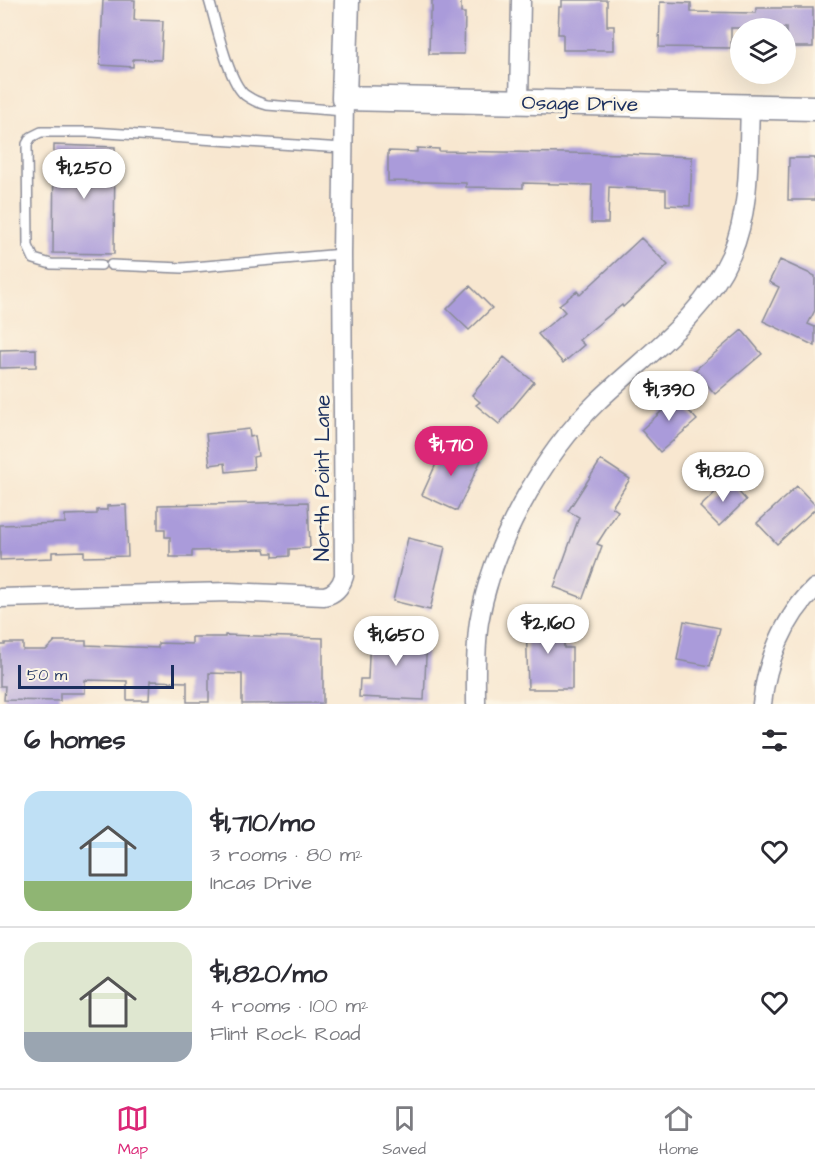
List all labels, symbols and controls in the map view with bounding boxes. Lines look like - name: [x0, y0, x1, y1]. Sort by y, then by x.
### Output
- map controls: [730, 18, 796, 84]
- button: layers: [730, 18, 796, 84]
- street label: Osage Drive: [521, 88, 639, 121]
- pin: $1,250: [35, 149, 133, 200]
- text: $1,250: [56, 154, 112, 182]
- pin: $1,390: [620, 371, 718, 422]
- text: $1,390: [643, 376, 695, 404]
- street label: North Point Lane: [308, 395, 337, 561]
- pin: $1,710: [402, 426, 500, 477]
- text: $1,710: [429, 431, 473, 459]
- pin: $1,820: [674, 452, 772, 503]
- text: $1,820: [696, 457, 750, 485]
- pin: $2,160: [499, 604, 597, 655]
- text: $2,160: [521, 609, 575, 637]
- pin: $1,650: [347, 616, 445, 667]
- text: $1,650: [368, 621, 424, 649]
- scale bar: [18, 662, 174, 690]
- text: 50 m: [27, 664, 67, 686]
- text: 6 homes: [24, 722, 126, 758]
- icon: filters: [758, 724, 791, 757]
- text: $1,710/mo: [210, 805, 315, 841]
- icon: home: [72, 815, 144, 887]
- icon: heart: [758, 835, 791, 868]
- text: 3 rooms · 80 m²: [210, 841, 363, 869]
- text: Incas Drive: [210, 869, 312, 897]
- text: $1,820/mo: [210, 956, 327, 992]
- icon: home: [72, 966, 144, 1038]
- icon: heart: [758, 986, 791, 1019]
- text: 4 rooms · 100 m²: [210, 992, 368, 1020]
- text: Flint Rock Road: [210, 1020, 361, 1048]
- tab: Map: [116, 1102, 149, 1160]
- tab: Saved: [382, 1102, 426, 1160]
- tab: Home: [659, 1102, 699, 1160]

